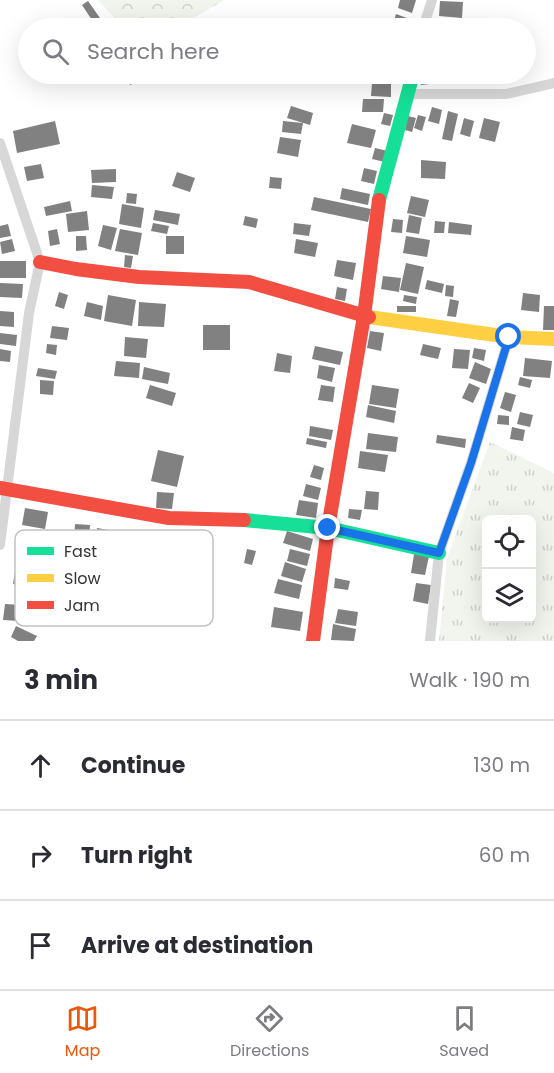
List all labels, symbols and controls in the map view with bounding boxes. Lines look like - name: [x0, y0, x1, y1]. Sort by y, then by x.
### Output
- search box: [18, 18, 536, 84]
- icon: search: [39, 35, 72, 68]
- text: Search here: [87, 36, 220, 67]
- route start: [495, 323, 521, 349]
- route end: [314, 514, 340, 540]
- map controls: [482, 515, 536, 623]
- button: locate: [482, 515, 536, 569]
- legend: [15, 530, 213, 626]
- text: Fast: [64, 540, 97, 563]
- text: Slow: [64, 567, 101, 590]
- button: layers: [482, 569, 536, 623]
- text: Jam: [64, 594, 100, 617]
- text: 3 min: [24, 662, 98, 698]
- text: Walk · 190 m: [409, 666, 530, 694]
- icon: ahead: [24, 749, 57, 782]
- text: Continue: [81, 750, 185, 781]
- text: 130 m: [473, 751, 530, 779]
- icon: right: [24, 839, 57, 872]
- text: Turn right: [81, 840, 192, 871]
- text: 60 m: [479, 841, 530, 869]
- icon: arrive: [24, 929, 57, 962]
- text: Arrive at destination: [81, 930, 313, 961]
- tab: Map: [65, 1002, 100, 1063]
- tab: Directions: [230, 1002, 309, 1063]
- tab: Saved: [439, 1002, 489, 1063]

